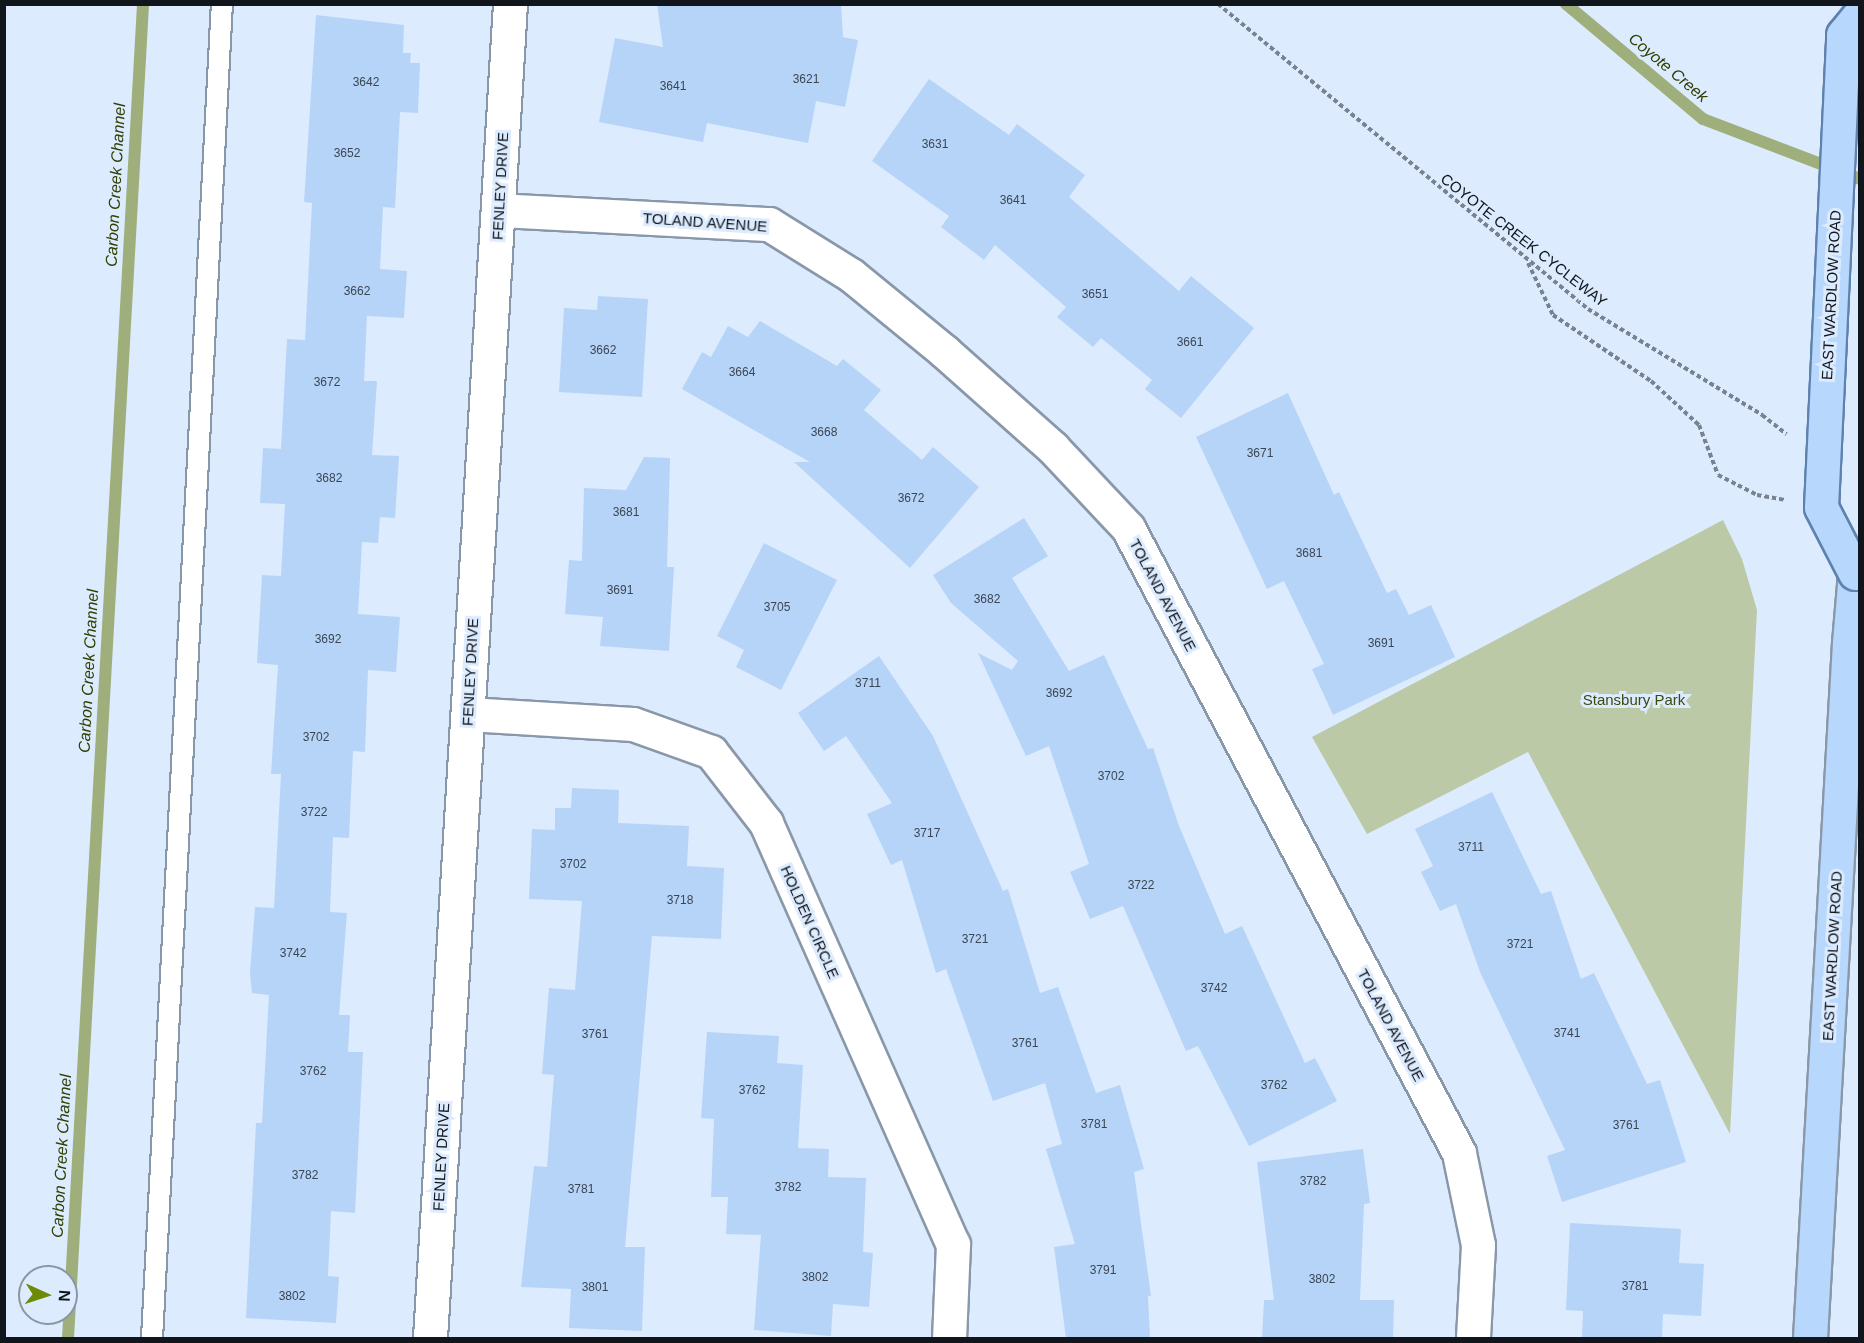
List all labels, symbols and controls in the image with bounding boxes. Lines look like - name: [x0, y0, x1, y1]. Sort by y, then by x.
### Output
- water label: Coyote Creek: [1624, 29, 1712, 107]
- house number: 3621: [793, 73, 819, 87]
- house number: 3642: [353, 76, 379, 90]
- house number: 3641: [660, 80, 686, 94]
- water label: Carbon Creek Channel: [102, 103, 130, 267]
- street label: FENLEY DRIVE: [488, 131, 512, 241]
- house number: 3631: [922, 138, 948, 152]
- house number: 3652: [334, 147, 360, 161]
- street label: COYOTE CREEK CYCLEWAY: [1437, 170, 1611, 310]
- house number: 3641: [1000, 194, 1026, 208]
- street label: TOLAND AVENUE: [642, 209, 768, 235]
- street label: EAST WARDLOW ROAD: [1818, 210, 1844, 380]
- house number: 3662: [344, 285, 370, 299]
- house number: 3651: [1082, 288, 1108, 302]
- house number: 3661: [1177, 336, 1203, 350]
- house number: 3662: [590, 344, 616, 358]
- house number: 3664: [729, 366, 755, 380]
- house number: 3672: [314, 376, 340, 390]
- house number: 3668: [811, 426, 837, 440]
- house number: 3671: [1247, 447, 1273, 461]
- house number: 3682: [316, 472, 342, 486]
- house number: 3672: [898, 492, 924, 506]
- house number: 3681: [613, 506, 639, 520]
- street label: TOLAND AVENUE: [1126, 535, 1200, 655]
- house number: 3681: [1296, 547, 1322, 561]
- house number: 3691: [607, 584, 633, 598]
- water label: Carbon Creek Channel: [75, 589, 103, 753]
- house number: 3682: [974, 593, 1000, 607]
- house number: 3705: [764, 601, 790, 615]
- street label: FENLEY DRIVE: [458, 617, 482, 727]
- house number: 3692: [315, 633, 341, 647]
- house number: 3691: [1368, 637, 1394, 651]
- house number: 3711: [855, 677, 881, 691]
- house number: 3692: [1046, 687, 1072, 701]
- park label: Stansbury Park: [1583, 691, 1685, 709]
- house number: 3702: [303, 731, 329, 745]
- house number: 3702: [1098, 770, 1124, 784]
- house number: 3722: [301, 806, 327, 820]
- house number: 3717: [914, 827, 940, 841]
- house number: 3711: [1458, 841, 1484, 855]
- house number: 3702: [560, 858, 586, 872]
- street label: HOLDEN CIRCLE: [777, 863, 843, 981]
- street label: EAST WARDLOW ROAD: [1819, 871, 1845, 1041]
- house number: 3722: [1128, 879, 1154, 893]
- house number: 3718: [667, 894, 693, 908]
- house number: 3721: [962, 933, 988, 947]
- house number: 3721: [1507, 938, 1533, 952]
- house number: 3742: [280, 947, 306, 961]
- street label: TOLAND AVENUE: [1354, 965, 1428, 1085]
- house number: 3742: [1201, 982, 1227, 996]
- house number: 3741: [1554, 1027, 1580, 1041]
- house number: 3761: [582, 1028, 608, 1042]
- house number: 3761: [1012, 1037, 1038, 1051]
- house number: 3762: [300, 1065, 326, 1079]
- water label: Carbon Creek Channel: [48, 1074, 76, 1238]
- house number: 3762: [1261, 1079, 1287, 1093]
- house number: 3762: [739, 1084, 765, 1098]
- street label: FENLEY DRIVE: [429, 1102, 453, 1212]
- house number: 3781: [1081, 1118, 1107, 1132]
- house number: 3761: [1613, 1119, 1639, 1133]
- house number: 3782: [292, 1169, 318, 1183]
- house number: 3782: [1300, 1175, 1326, 1189]
- house number: 3782: [775, 1181, 801, 1195]
- house number: 3781: [568, 1183, 594, 1197]
- house number: 3791: [1090, 1264, 1116, 1278]
- north arrow: [18, 1265, 78, 1325]
- house number: 3802: [802, 1271, 828, 1285]
- house number: 3802: [1309, 1273, 1335, 1287]
- house number: 3781: [1622, 1280, 1648, 1294]
- house number: 3801: [582, 1281, 608, 1295]
- text: N: [56, 1290, 73, 1302]
- house number: 3802: [279, 1290, 305, 1304]

